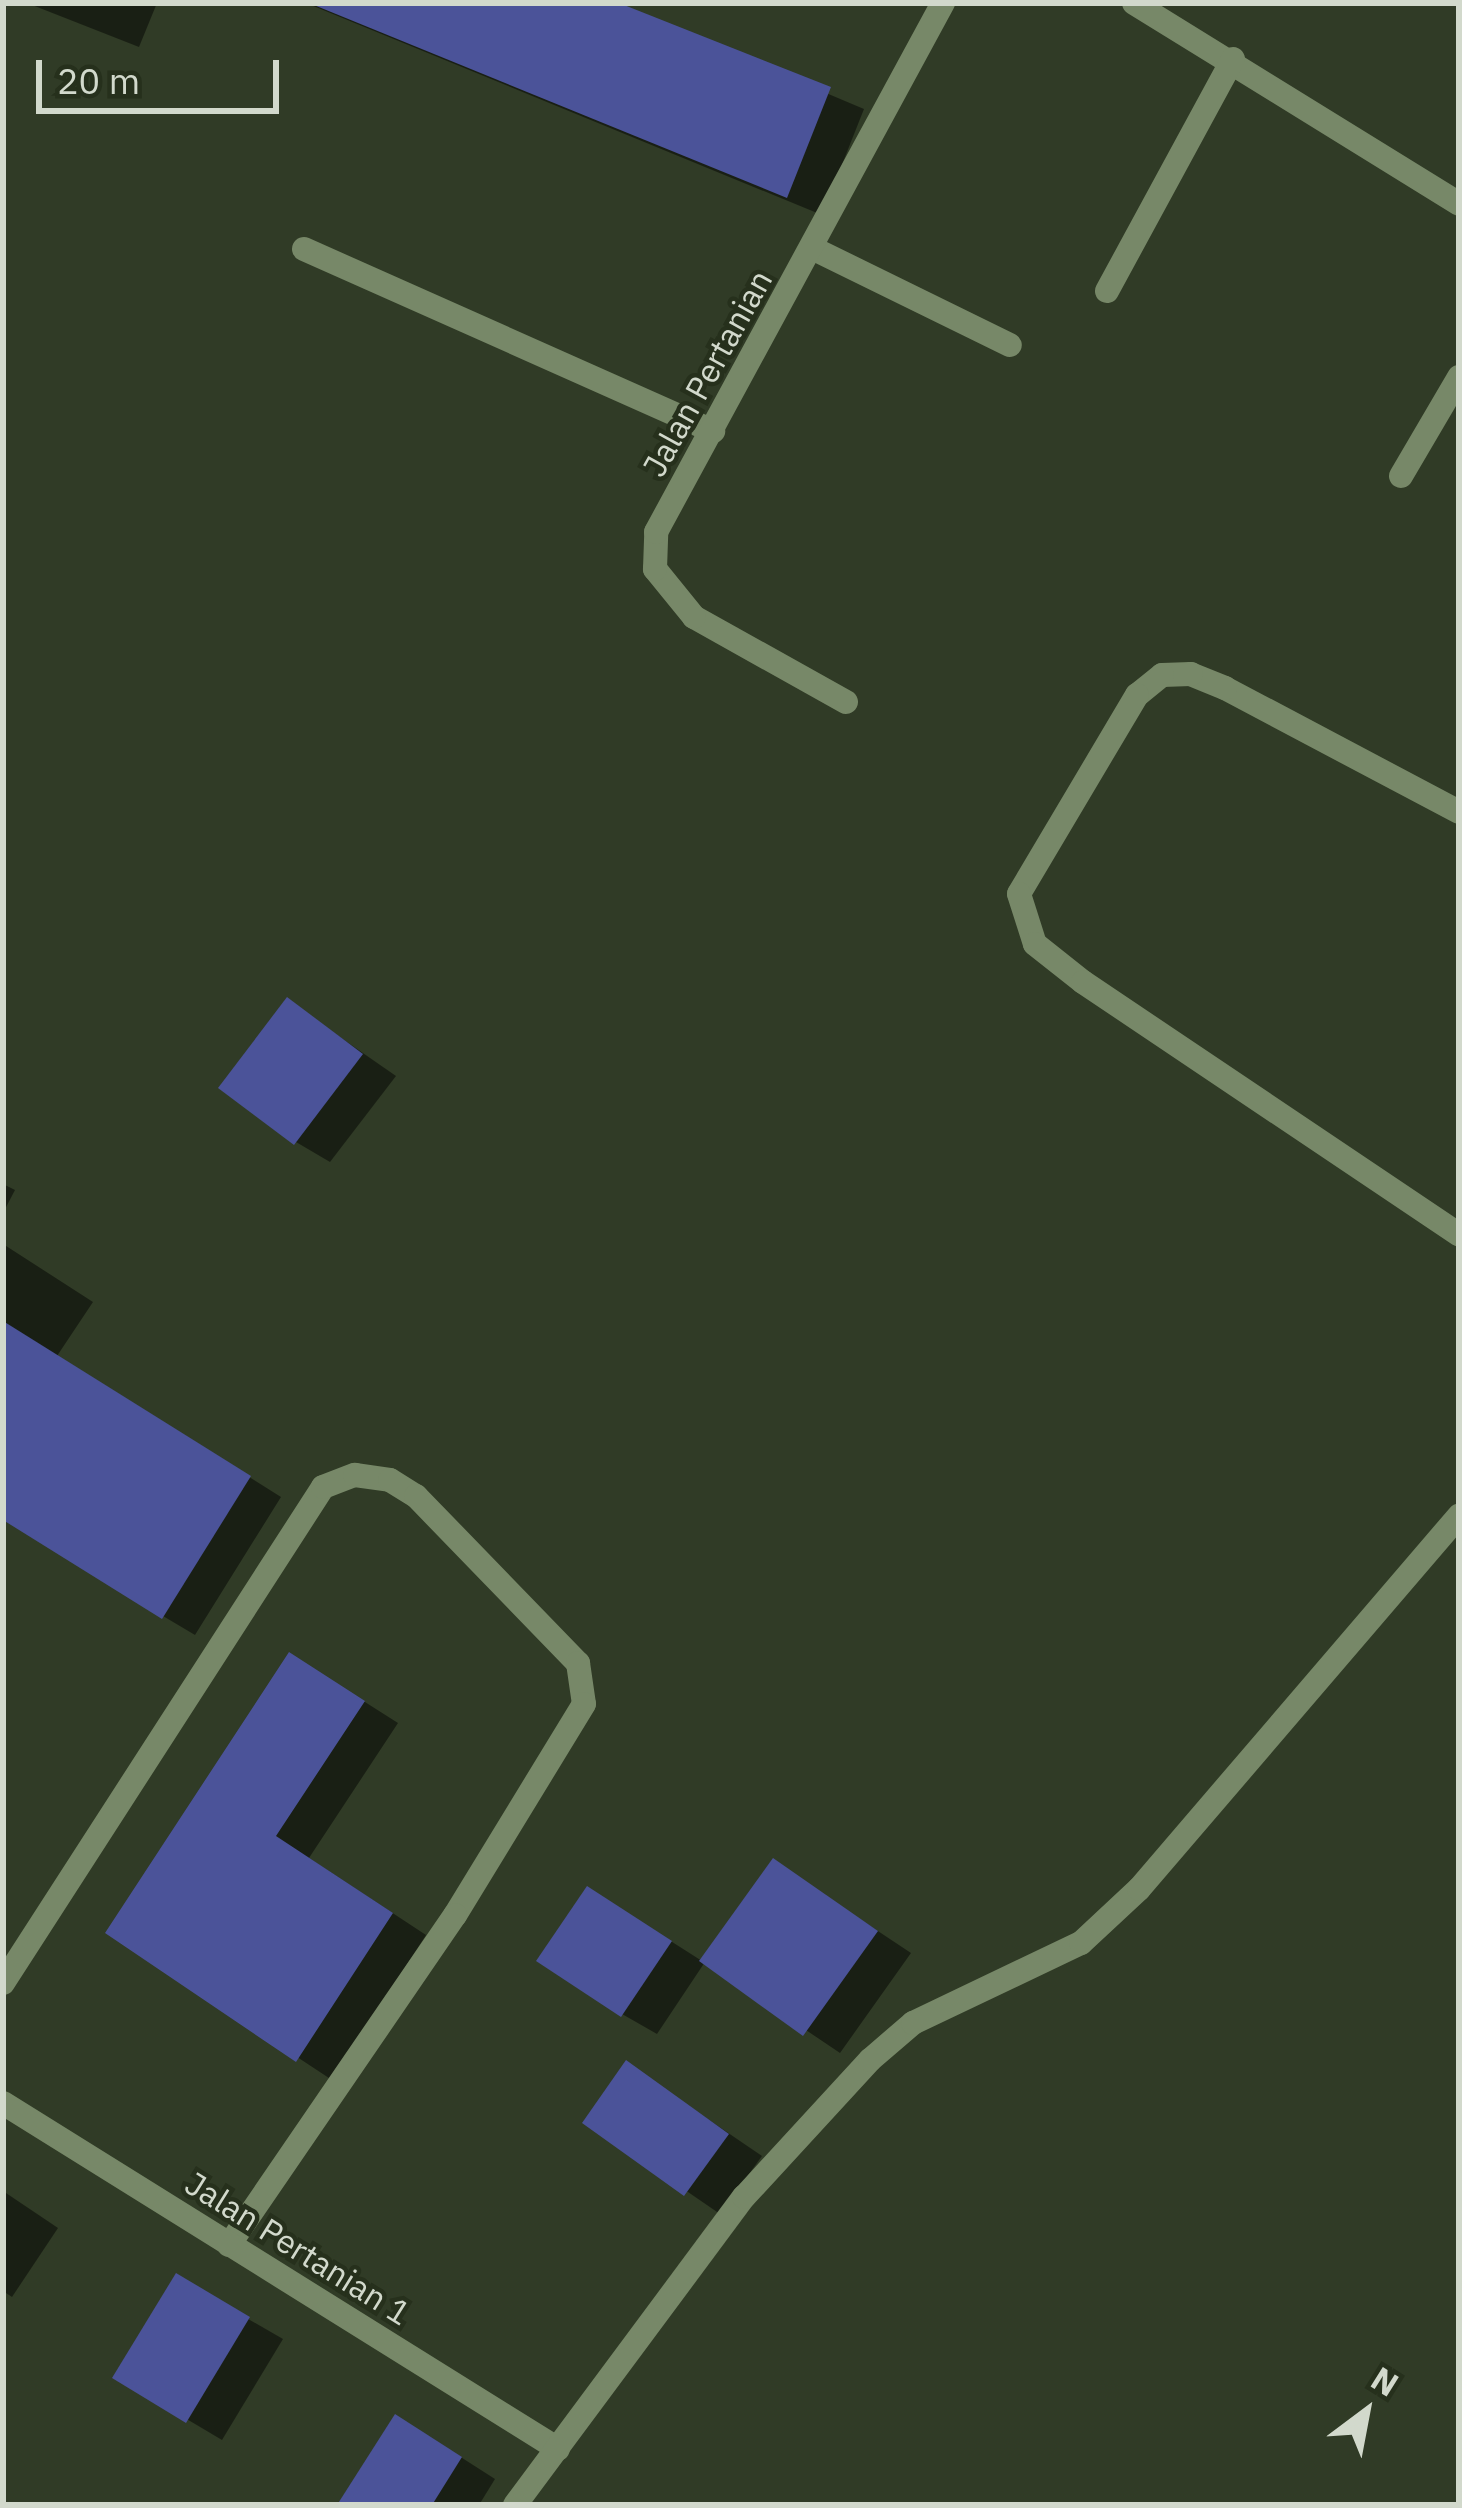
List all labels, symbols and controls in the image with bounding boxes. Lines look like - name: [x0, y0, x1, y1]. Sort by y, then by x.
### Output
- scale bar: [42, 36, 285, 110]
- text: 20 m: [57, 57, 140, 104]
- street label: Jalan Pertanian: [634, 263, 780, 483]
- street label: Jalan Pertanian 1: [178, 2163, 418, 2333]
- north arrow: [1306, 2352, 1426, 2472]
- text: N: [1364, 2356, 1407, 2406]

